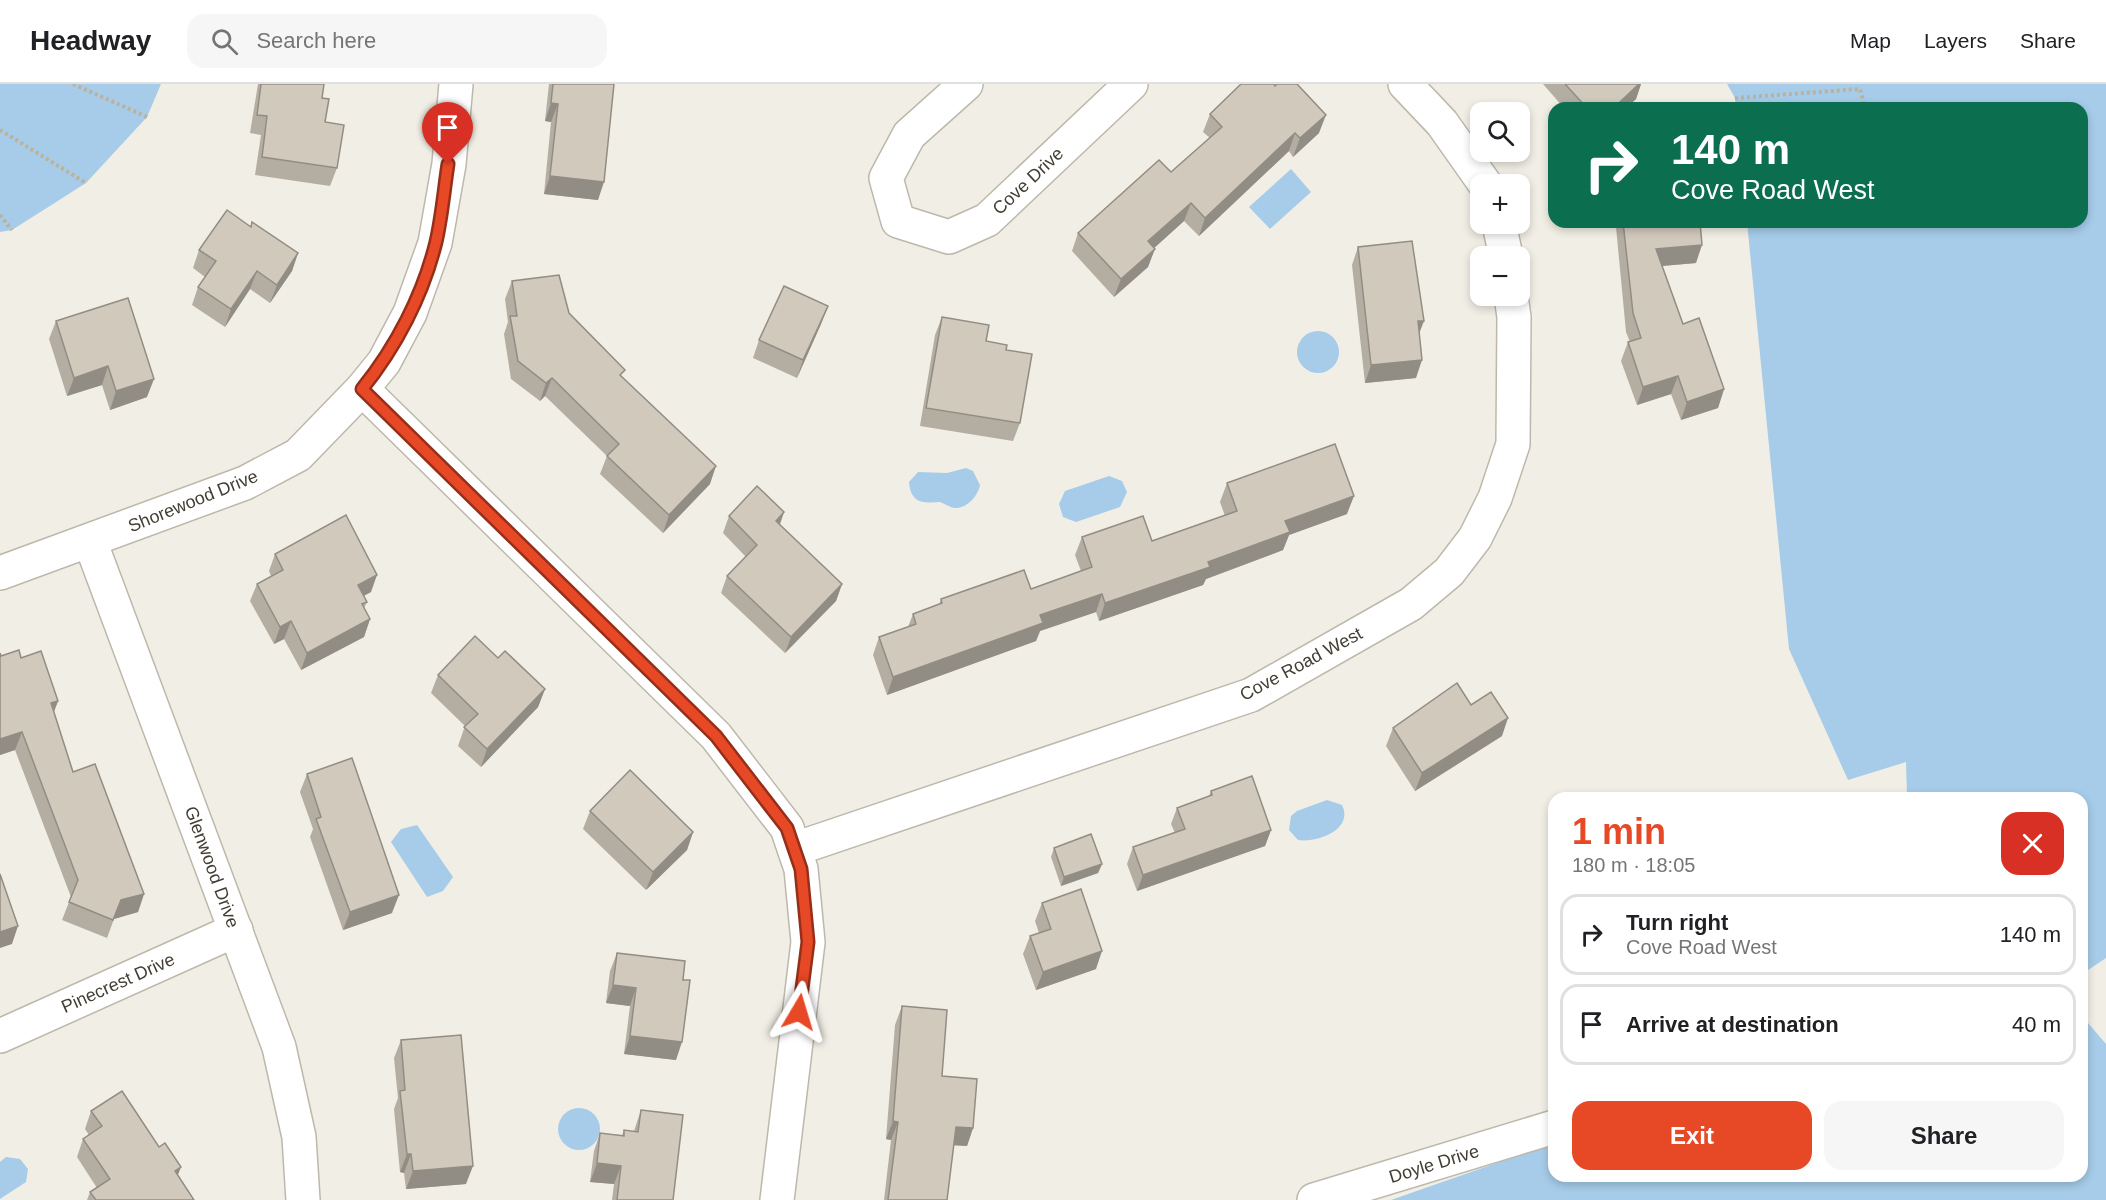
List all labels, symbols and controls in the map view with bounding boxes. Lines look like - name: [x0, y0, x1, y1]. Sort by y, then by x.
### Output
- search box: [187, 14, 607, 68]
- text: Headway: [30, 25, 151, 56]
- icon: search: [208, 25, 241, 58]
- text: Search here: [256, 28, 376, 53]
- text: Map: [1850, 29, 1891, 52]
- text: Layers: [1924, 29, 1987, 52]
- text: Share: [2020, 29, 2076, 52]
- pin: [422, 102, 473, 164]
- map controls: [1470, 102, 1530, 306]
- button: search: [1470, 102, 1530, 162]
- icon: arrive: [431, 111, 464, 144]
- icon: right: [1572, 126, 1650, 204]
- text: 140 m: [1671, 126, 1790, 173]
- street label: Cove Drive: [989, 143, 1067, 219]
- button: +: [1470, 174, 1530, 234]
- text: Cove Road West: [1671, 175, 1875, 205]
- button: −: [1470, 246, 1530, 306]
- street label: Shorewood Drive: [125, 466, 261, 536]
- street label: Cove Road West: [1236, 623, 1366, 705]
- street label: Glenwood Drive: [181, 803, 243, 931]
- text: 1 min: [1572, 811, 1666, 852]
- button: close: [2001, 812, 2064, 875]
- text: 180 m · 18:05: [1572, 854, 1695, 876]
- text: Turn right: [1626, 910, 1728, 935]
- icon: right: [1575, 918, 1608, 951]
- text: 140 m: [2000, 922, 2061, 947]
- text: Cove Road West: [1626, 936, 1777, 958]
- street label: Pinecrest Drive: [58, 949, 178, 1017]
- position arrow: [767, 980, 831, 1044]
- icon: arrive: [1575, 1008, 1608, 1041]
- text: Arrive at destination: [1626, 1012, 1839, 1037]
- text: 40 m: [2012, 1012, 2061, 1037]
- button: Exit: [1572, 1101, 1812, 1170]
- button: Share: [1824, 1101, 2064, 1170]
- street label: Doyle Drive: [1387, 1141, 1481, 1187]

